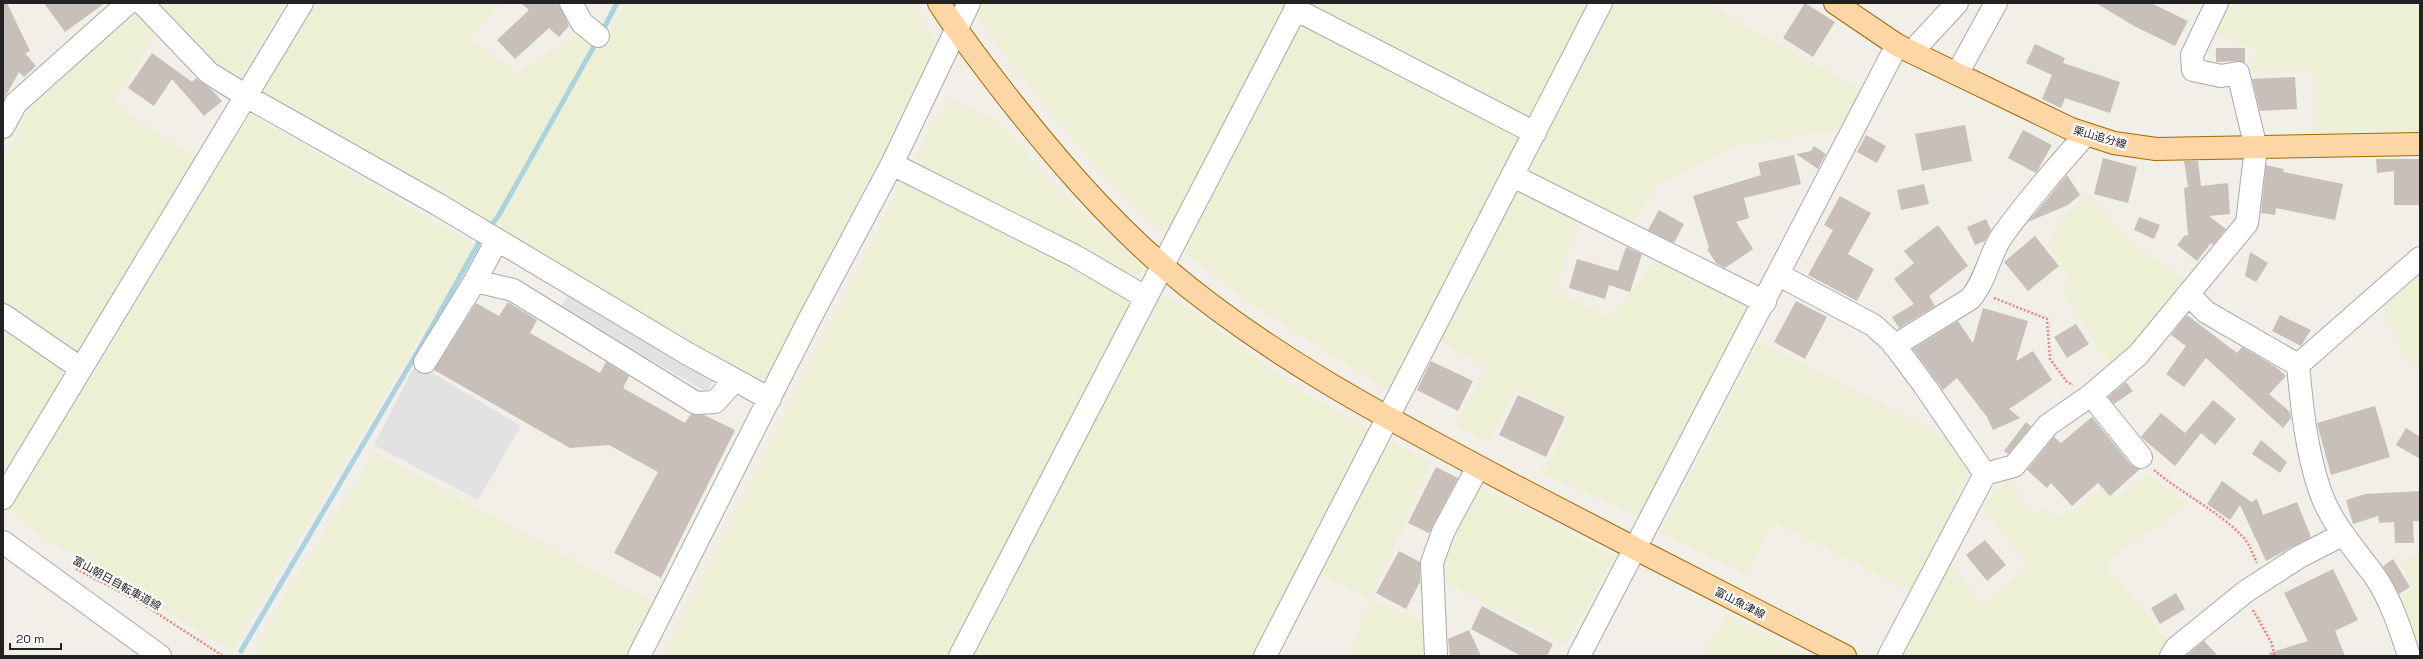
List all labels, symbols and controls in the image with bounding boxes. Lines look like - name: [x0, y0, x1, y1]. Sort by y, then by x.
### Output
- street label: 栗山追分線: [2072, 123, 2128, 151]
- street label: 富山朝日自転車道線: [70, 553, 164, 613]
- street label: 富山魚津線: [1712, 584, 1768, 622]
- scale bar: [10, 625, 61, 651]
- text: 20 m: [16, 631, 44, 647]

